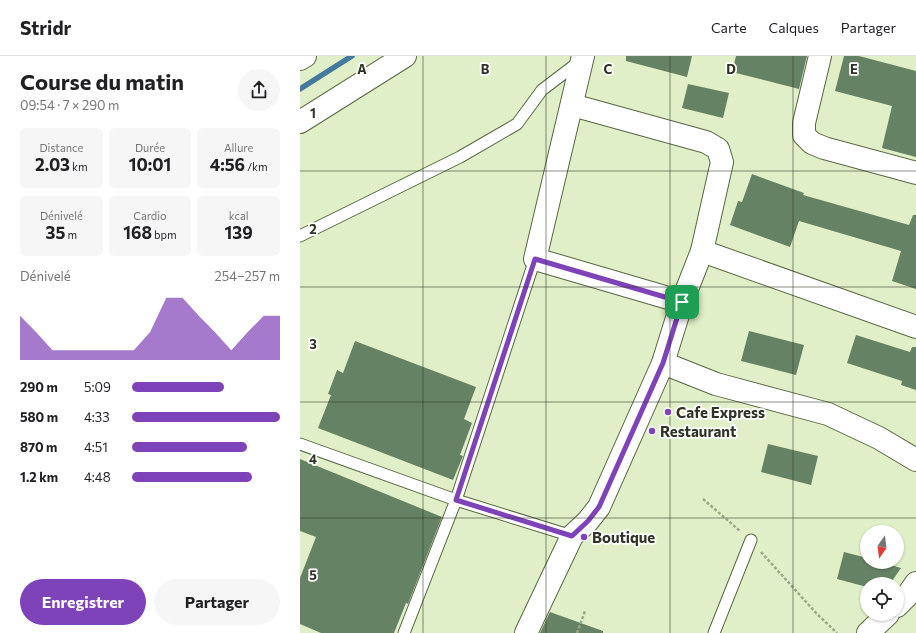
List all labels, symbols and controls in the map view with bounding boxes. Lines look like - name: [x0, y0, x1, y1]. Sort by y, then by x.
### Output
- text: Stridr: [20, 16, 71, 39]
- text: Carte: [711, 19, 747, 36]
- text: Calques: [769, 19, 819, 36]
- text: Partager: [841, 19, 896, 36]
- text: A: [357, 61, 367, 77]
- text: B: [481, 61, 490, 77]
- text: C: [604, 61, 613, 77]
- text: D: [726, 61, 736, 77]
- text: E: [850, 61, 858, 77]
- text: Course du matin: [20, 68, 184, 95]
- button: share: [238, 69, 280, 111]
- text: 09:54 · 7 × 290 m: [20, 97, 119, 113]
- text: 1: [310, 105, 316, 121]
- text: Distance: [39, 141, 83, 154]
- text: Durée: [135, 141, 165, 154]
- text: Allure: [224, 141, 253, 154]
- text: 2.03: [35, 154, 70, 175]
- text: 10:01: [129, 154, 171, 175]
- text: 4:56: [210, 154, 245, 175]
- text: km: [70, 160, 88, 173]
- text: /km: [245, 160, 268, 173]
- text: Dénivelé: [40, 209, 83, 222]
- text: Cardio: [133, 209, 167, 222]
- text: kcal: [229, 209, 249, 222]
- text: 2: [309, 221, 317, 237]
- text: 35: [46, 222, 65, 243]
- text: 168: [123, 222, 152, 243]
- text: 139: [225, 222, 253, 243]
- text: m: [65, 228, 77, 241]
- text: bpm: [152, 228, 177, 241]
- text: Dénivelé: [20, 268, 71, 284]
- text: 254–257 m: [214, 268, 280, 284]
- pin: [665, 285, 699, 319]
- icon: arrive: [671, 291, 693, 313]
- text: 3: [309, 336, 317, 352]
- text: 290 m: [20, 379, 58, 395]
- text: 5:09: [84, 379, 111, 395]
- place label: Cafe Express: [676, 403, 765, 421]
- marker: Cafe Express: [663, 407, 673, 417]
- text: 580 m: [20, 409, 58, 425]
- text: 4:33: [84, 409, 110, 425]
- place label: Restaurant: [660, 422, 736, 440]
- marker: Restaurant: [647, 426, 657, 436]
- text: 870 m: [20, 439, 57, 455]
- text: 4:51: [84, 439, 108, 455]
- text: 4: [309, 451, 317, 467]
- text: 1.2 km: [20, 469, 58, 485]
- text: 4:48: [84, 469, 111, 485]
- north arrow: [860, 525, 904, 569]
- map controls: [860, 525, 904, 621]
- place label: Boutique: [592, 528, 655, 546]
- marker: Boutique: [579, 532, 589, 542]
- text: 5: [309, 567, 317, 583]
- button: locate: [860, 577, 904, 621]
- button: Enregistrer: [20, 579, 146, 625]
- button: Partager: [154, 579, 280, 625]

